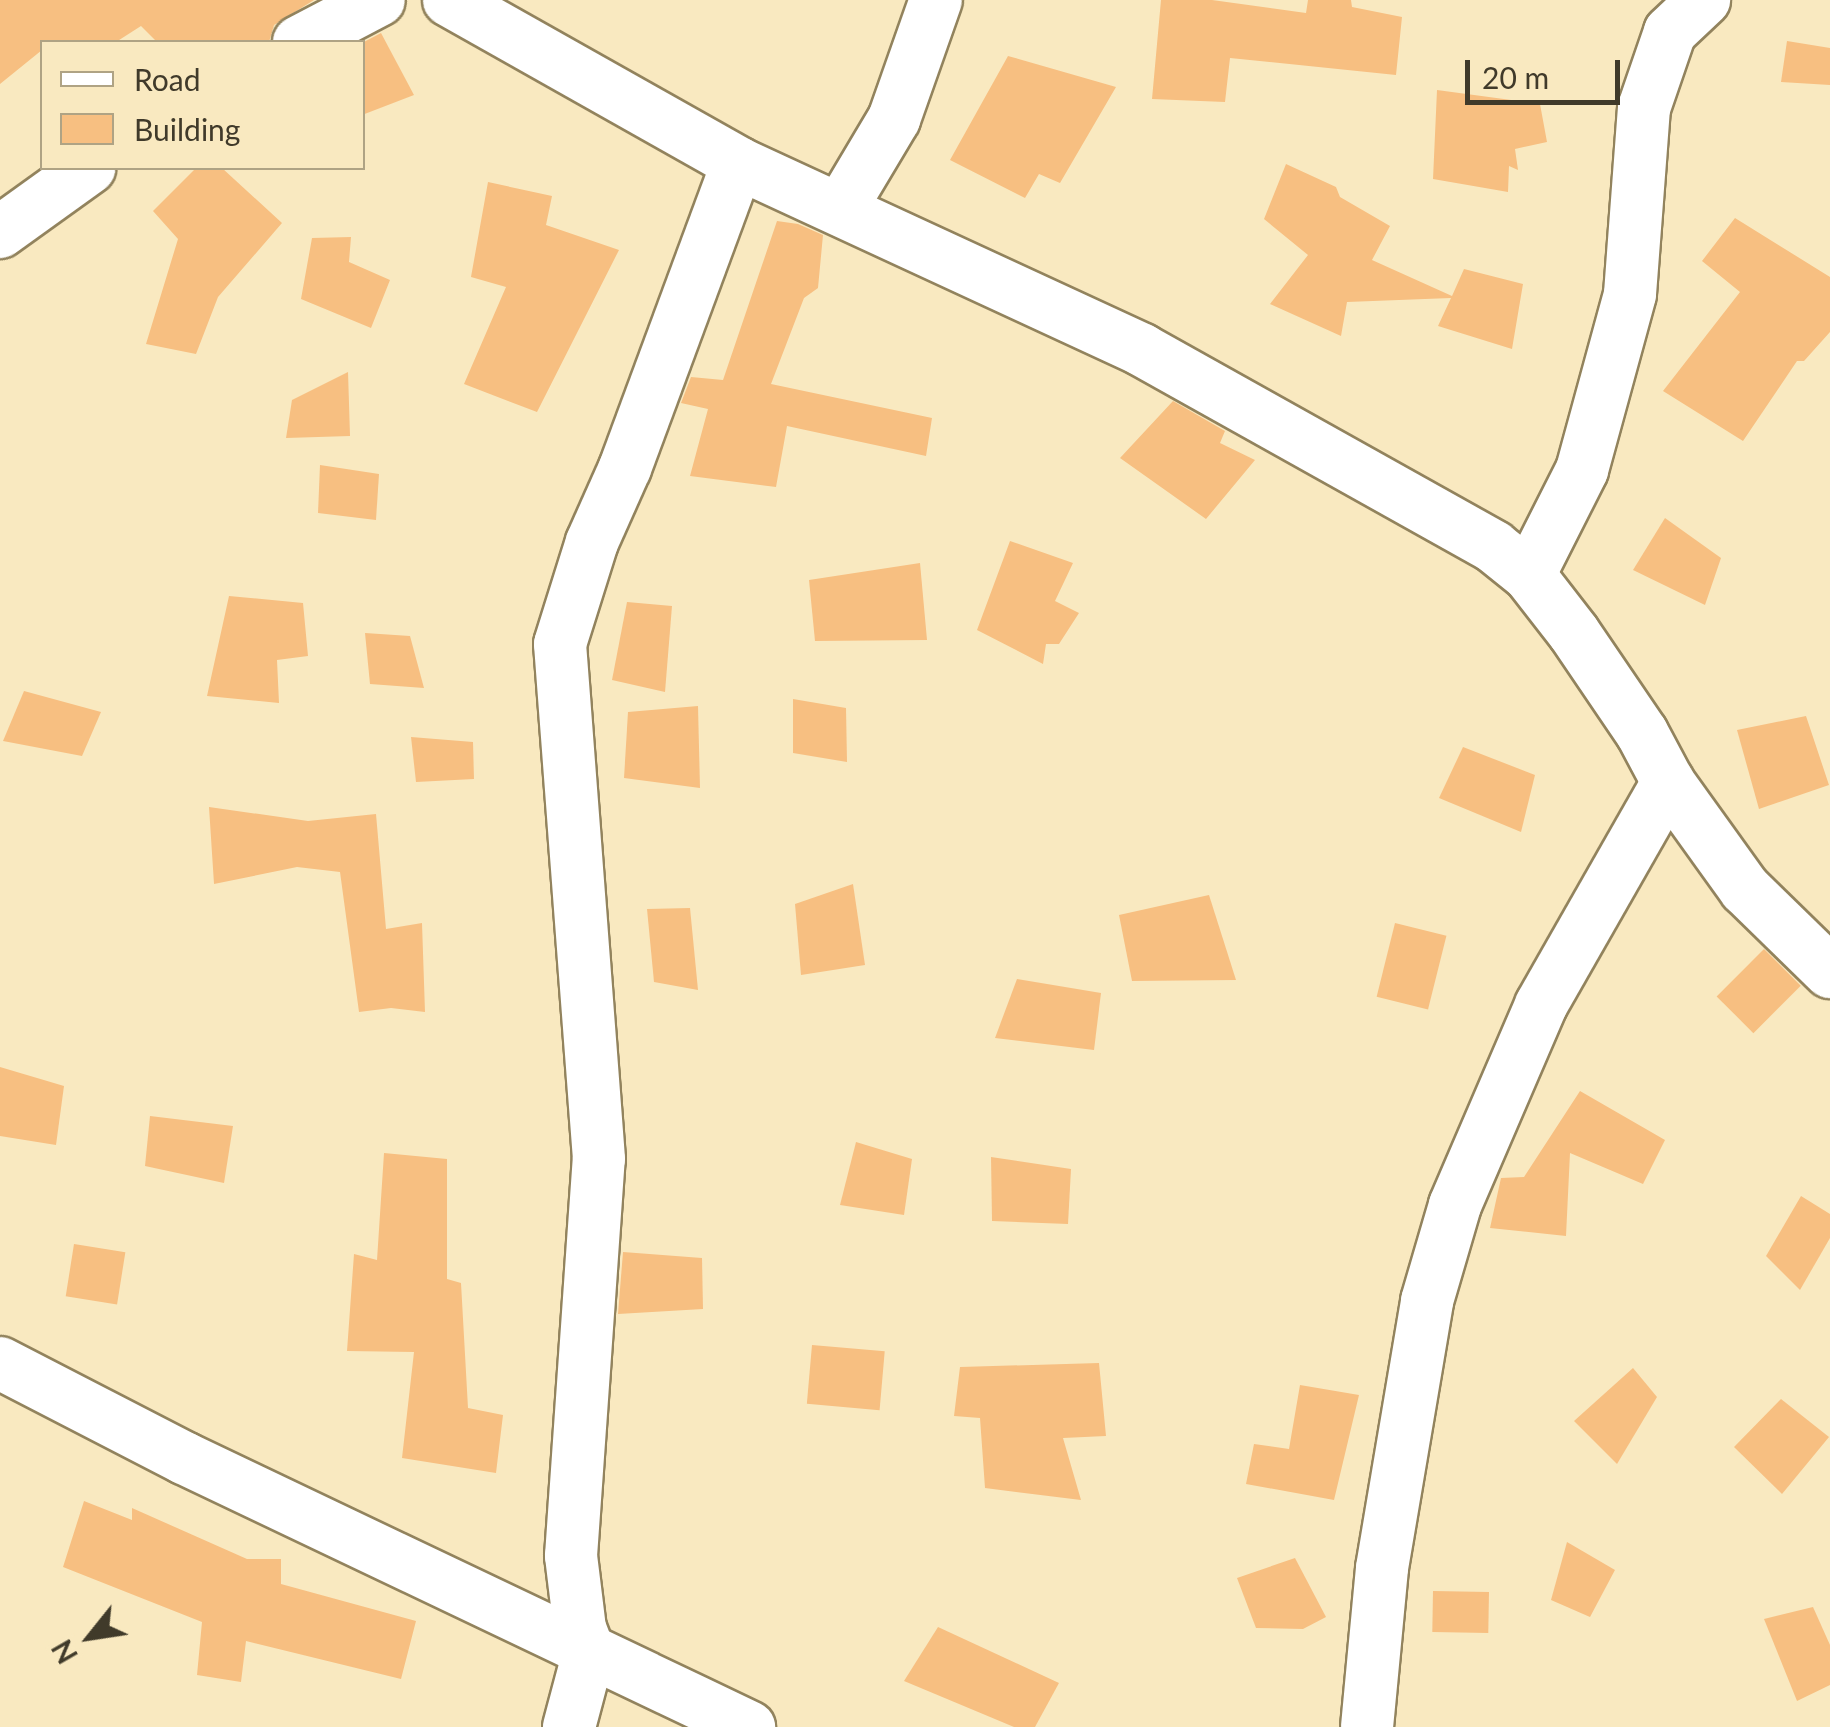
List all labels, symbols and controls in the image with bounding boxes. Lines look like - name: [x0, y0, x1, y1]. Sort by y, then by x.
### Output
- legend: [40, 40, 365, 170]
- scale bar: [1470, 40, 1625, 102]
- text: 20 m: [1482, 59, 1549, 95]
- text: Road: [134, 61, 201, 97]
- text: Building: [134, 111, 240, 147]
- north arrow: [40, 1587, 140, 1687]
- text: N: [44, 1634, 84, 1670]

